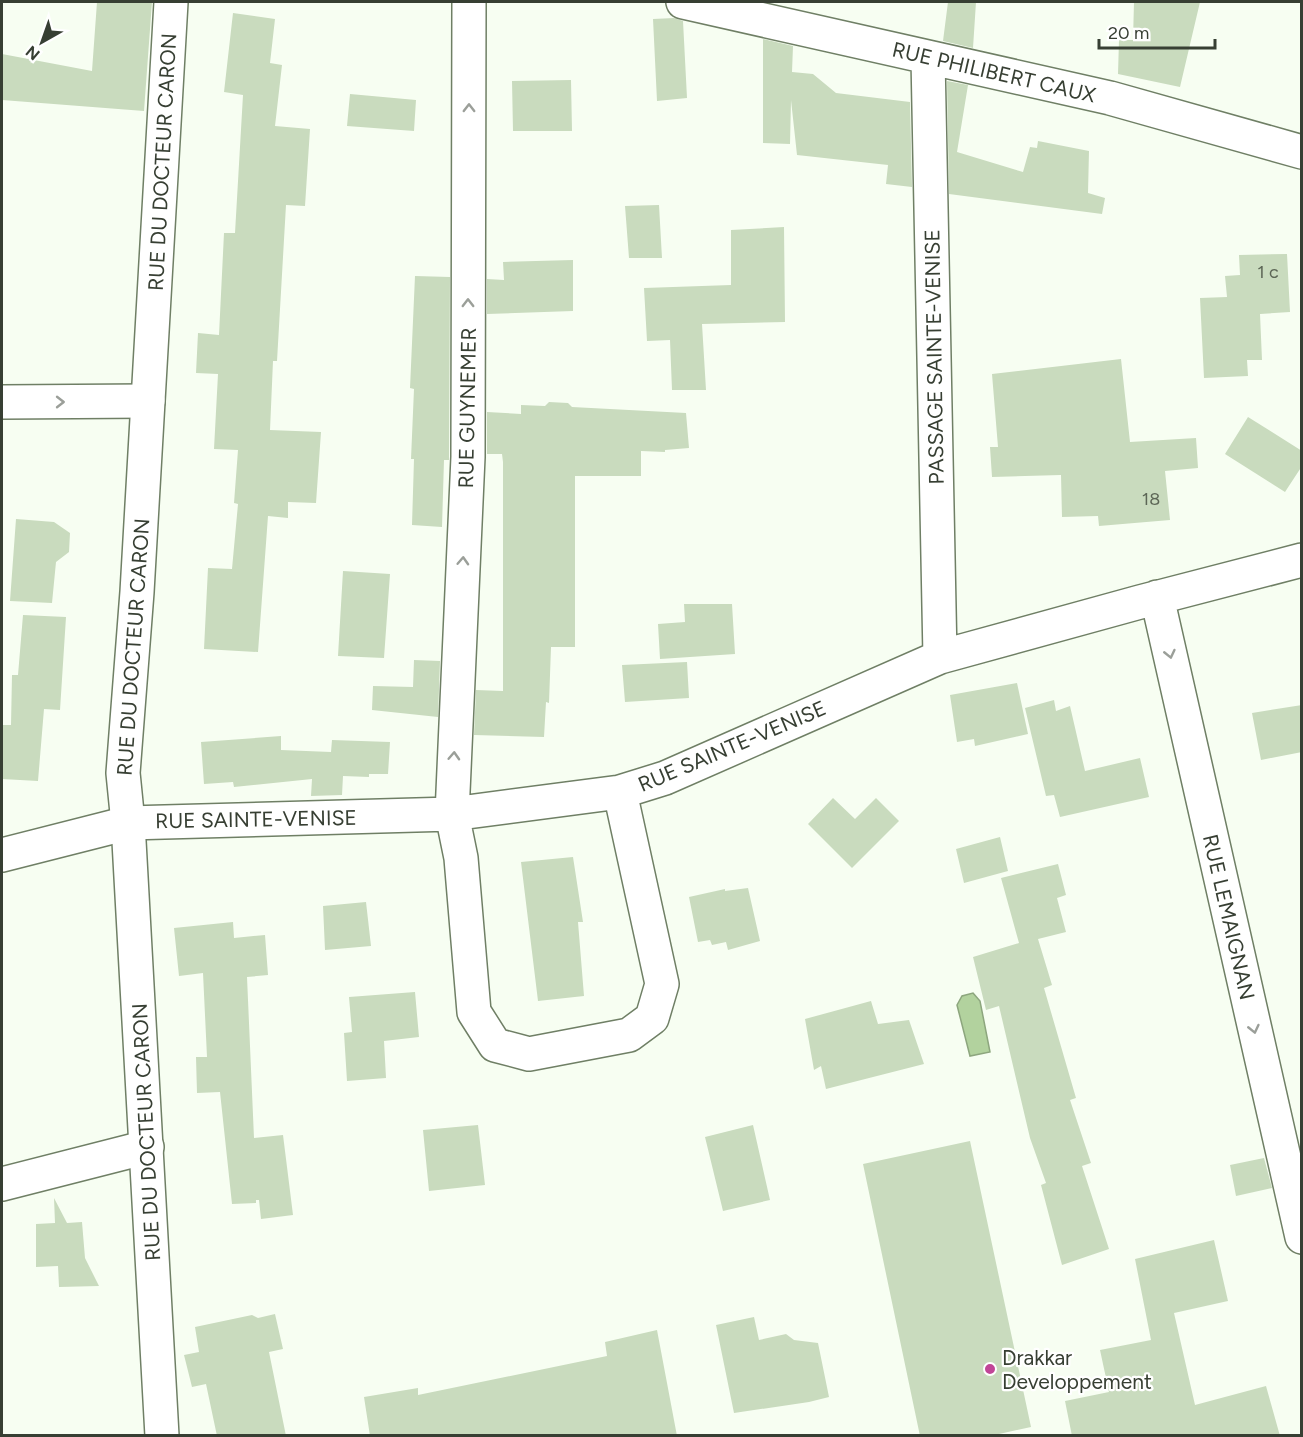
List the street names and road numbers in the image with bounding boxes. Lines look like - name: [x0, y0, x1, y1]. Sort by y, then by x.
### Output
- street label: RUE DU DOCTEUR CARON: [143, 32, 181, 292]
- street label: RUE PHILIBERT CAUX: [890, 36, 1098, 108]
- street label: PASSAGE SAINTE-VENISE: [919, 229, 949, 485]
- street label: RUE GUYNEMER: [453, 327, 481, 489]
- street label: RUE DU DOCTEUR CARON: [112, 517, 154, 777]
- street label: RUE SAINTE-VENISE: [634, 695, 830, 797]
- street label: RUE SAINTE-VENISE: [155, 805, 357, 833]
- street label: RUE LEMAIGNAN: [1198, 832, 1260, 1002]
- street label: RUE DU DOCTEUR CARON: [127, 1002, 165, 1262]

